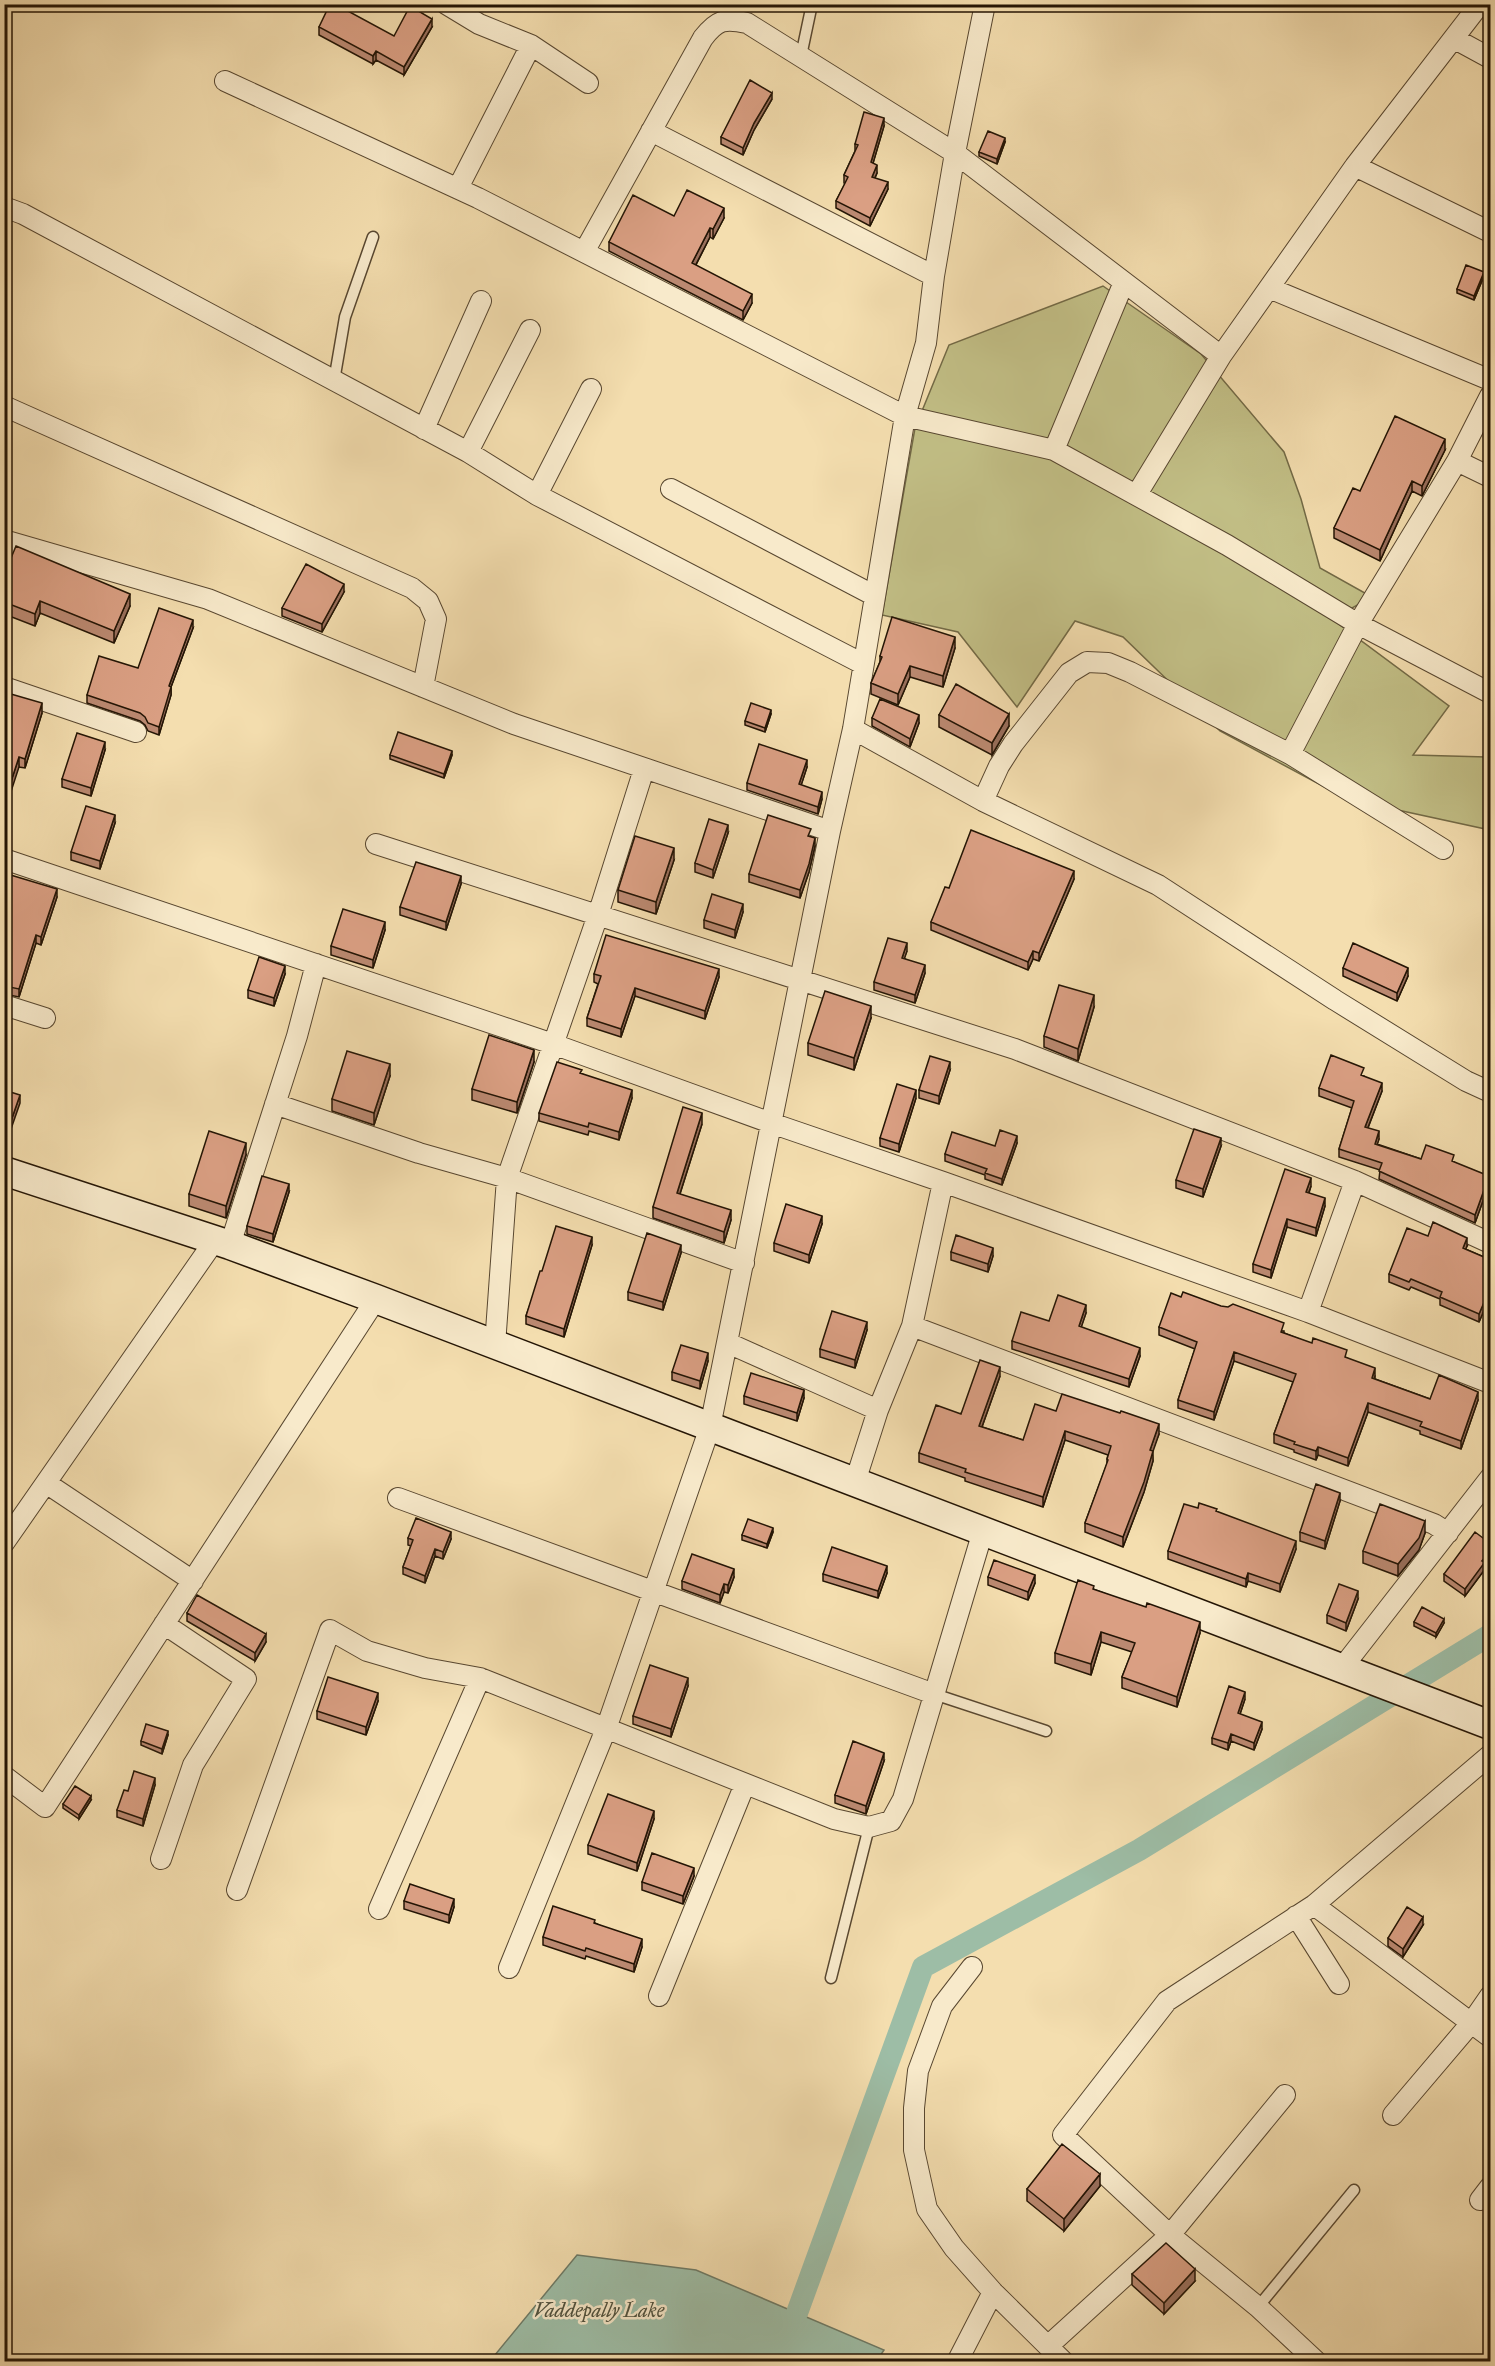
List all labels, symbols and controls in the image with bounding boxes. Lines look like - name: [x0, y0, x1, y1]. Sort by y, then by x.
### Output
- water label: Vaddepally Lake: [534, 2298, 665, 2323]

